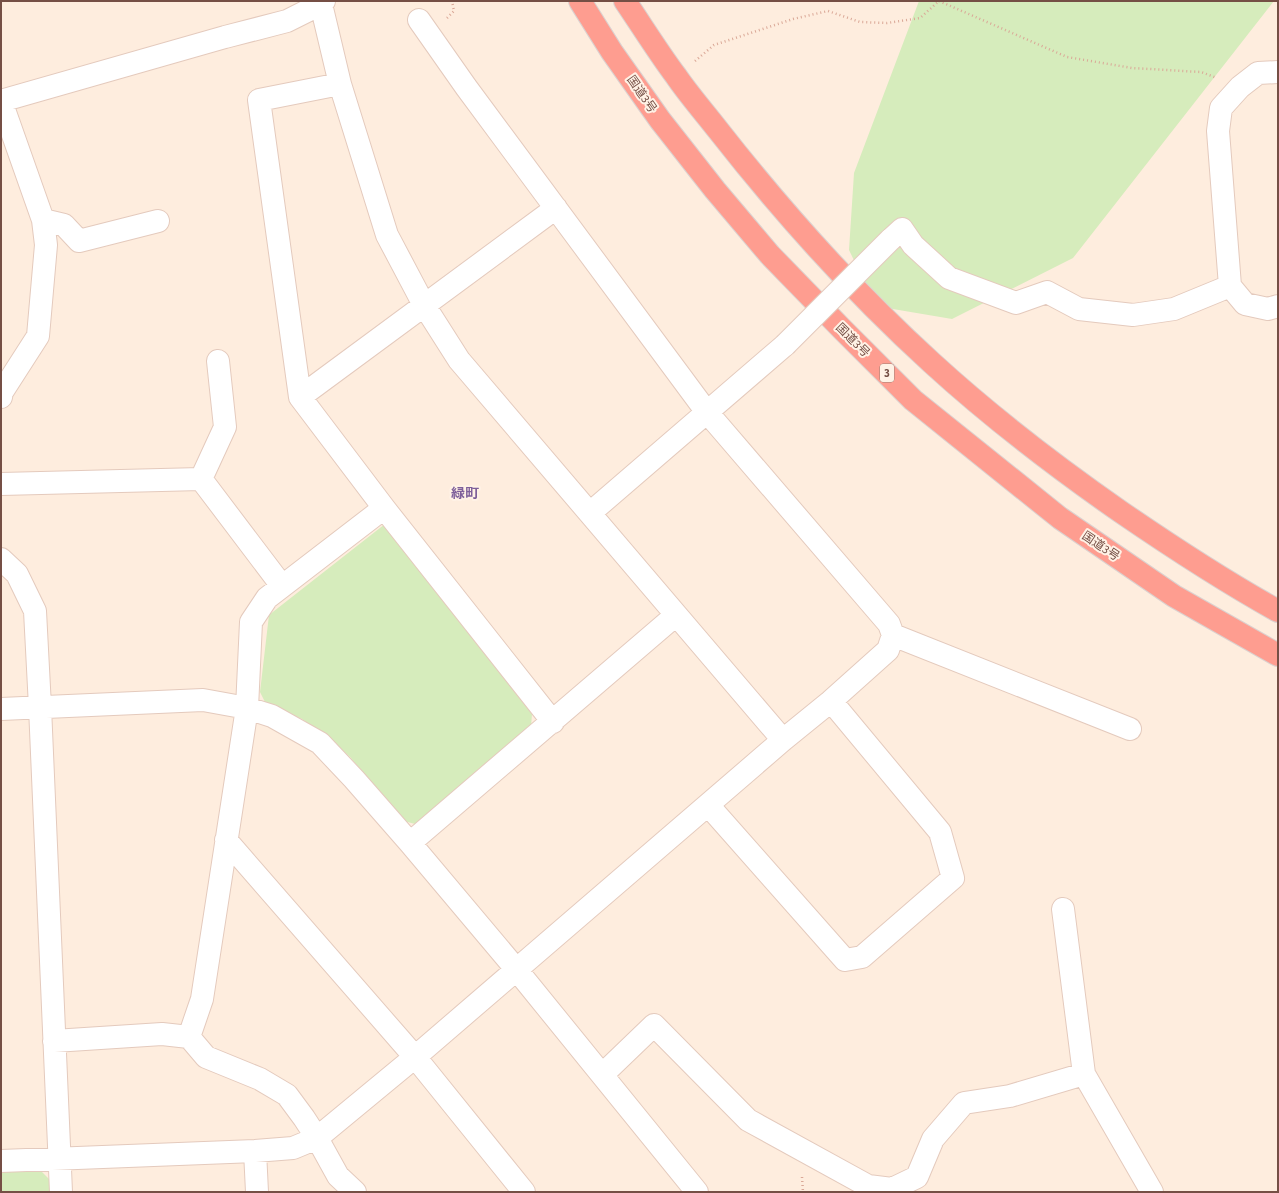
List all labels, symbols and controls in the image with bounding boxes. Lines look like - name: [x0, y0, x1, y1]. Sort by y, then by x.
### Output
- street label: 国道3号: [623, 72, 661, 116]
- street label: 国道3号: [832, 320, 873, 361]
- road number: 3: [880, 364, 894, 382]
- district label: 緑町: [451, 484, 479, 504]
- street label: 国道3号: [1079, 528, 1123, 565]

